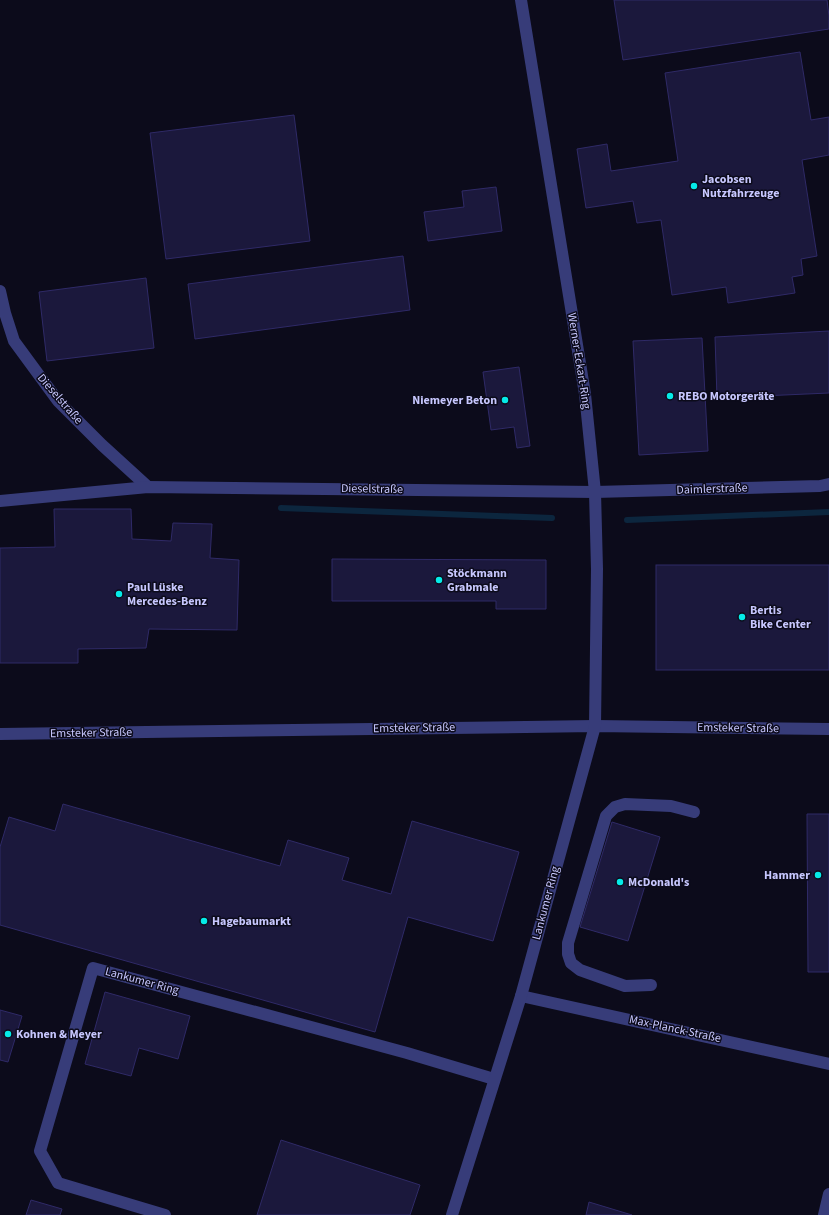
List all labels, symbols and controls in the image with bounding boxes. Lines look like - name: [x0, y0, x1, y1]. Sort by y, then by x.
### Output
- place label: Jacobsen Nutzfahrzeuge: [702, 171, 779, 202]
- marker: Jacobsen Nutzfahrzeuge: [689, 181, 699, 191]
- street label: Werner-Eckart-Ring: [563, 312, 595, 410]
- street label: Dieselstraße: [33, 370, 87, 428]
- place label: REBO Motorgeräte: [678, 388, 775, 405]
- marker: REBO Motorgeräte: [665, 391, 675, 401]
- place label: Niemeyer Beton: [412, 392, 497, 409]
- marker: Niemeyer Beton: [500, 395, 510, 405]
- street label: Daimlerstraße: [676, 479, 748, 499]
- street label: Dieselstraße: [341, 480, 403, 498]
- place label: Stöckmann Grabmale: [447, 565, 507, 596]
- marker: Stöckmann Grabmale: [434, 575, 444, 585]
- place label: Paul Lüske Mercedes-Benz: [127, 579, 207, 610]
- marker: Paul Lüske Mercedes-Benz: [114, 589, 124, 599]
- place label: Bertis Bike Center: [750, 602, 811, 633]
- marker: Bertis Bike Center: [737, 612, 747, 622]
- street label: Emsteker Straße: [373, 719, 455, 737]
- street label: Emsteker Straße: [697, 719, 779, 737]
- street label: Emsteker Straße: [50, 724, 132, 742]
- street label: Lankumer Ring: [528, 864, 564, 942]
- place label: Hammer: [764, 867, 810, 884]
- marker: Hammer: [813, 870, 823, 880]
- place label: McDonald's: [628, 874, 689, 891]
- marker: McDonald's: [615, 877, 625, 887]
- place label: Hagebaumarkt: [212, 913, 291, 930]
- marker: Hagebaumarkt: [199, 916, 209, 926]
- street label: Lankumer Ring: [103, 963, 181, 999]
- street label: Max-Planck-Straße: [627, 1011, 723, 1047]
- place label: Kohnen & Meyer: [16, 1026, 102, 1043]
- marker: Kohnen & Meyer: [3, 1029, 13, 1039]

